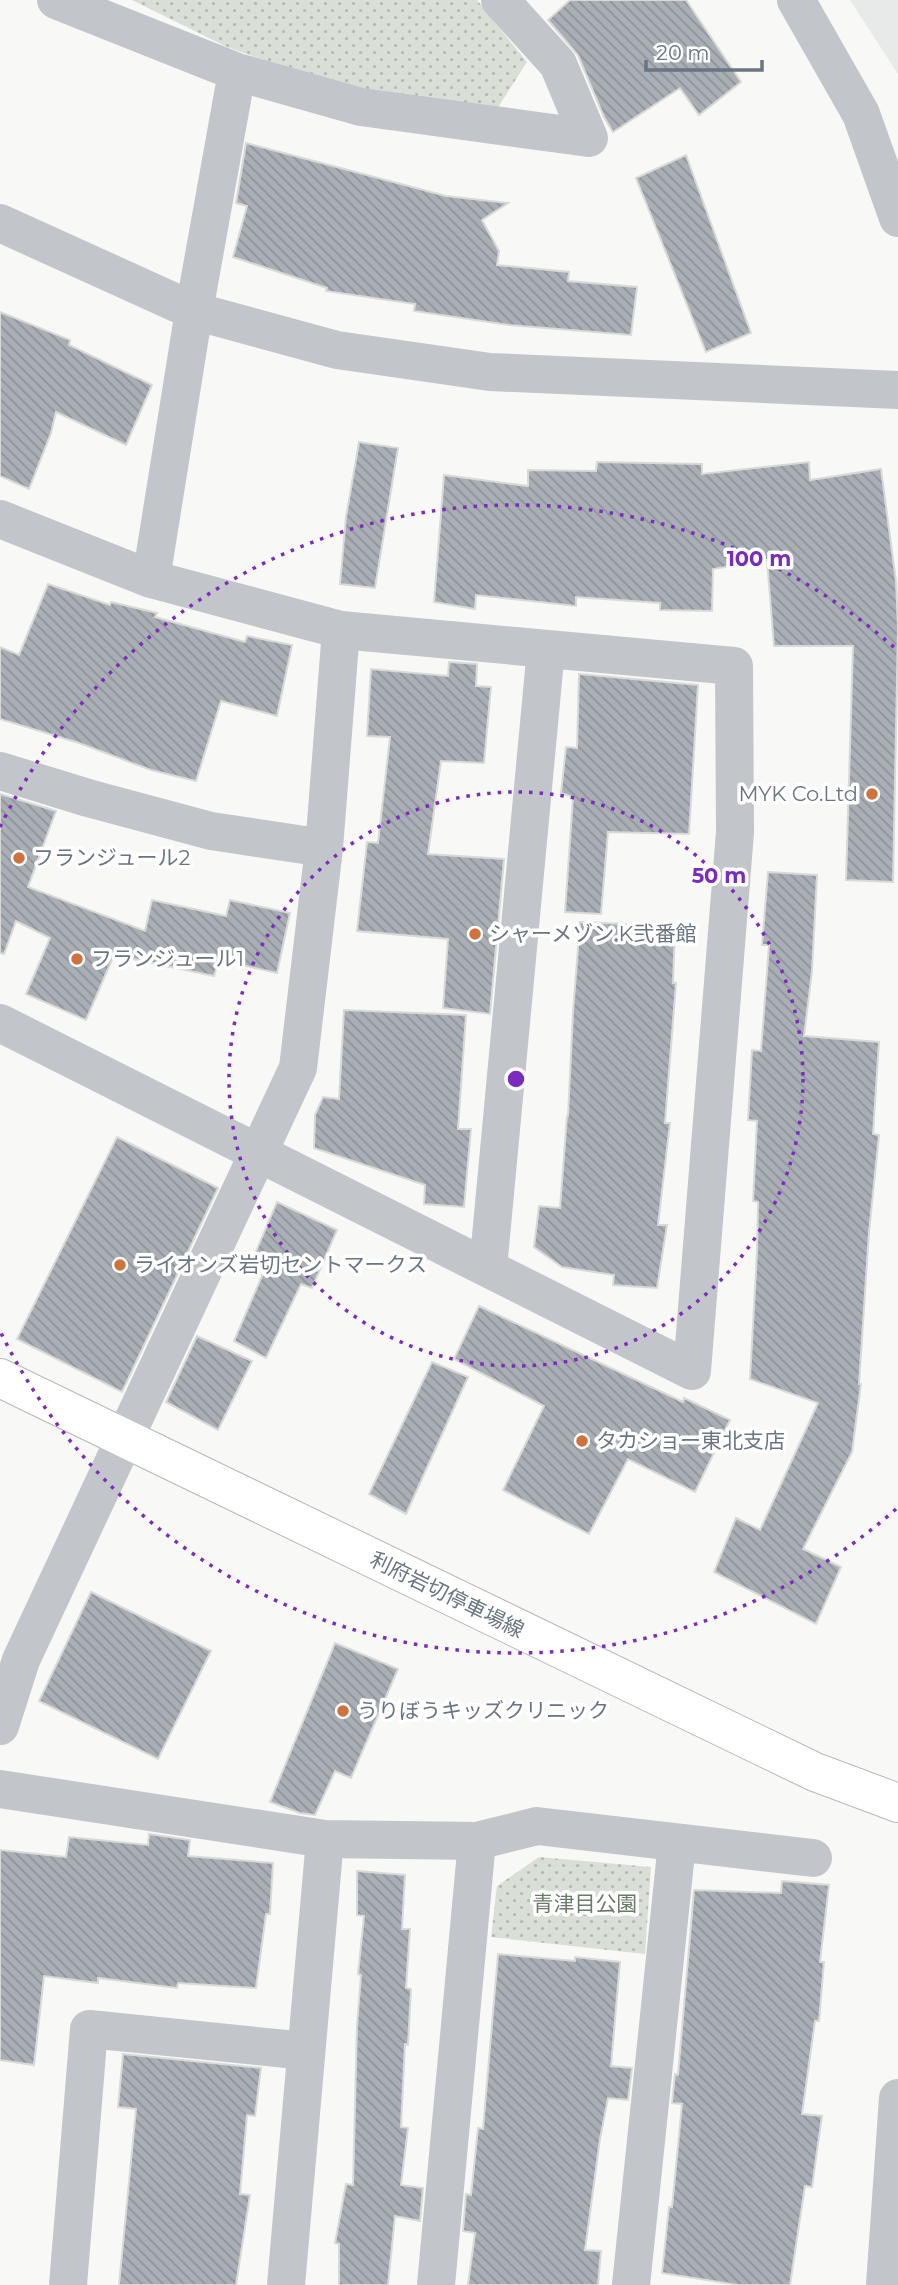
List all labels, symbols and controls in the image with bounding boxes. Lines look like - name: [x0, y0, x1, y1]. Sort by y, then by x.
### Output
- scale bar: [646, 28, 762, 72]
- text: 20 m: [656, 40, 710, 65]
- text: 100 m: [727, 546, 791, 571]
- place label: MYK Co.Ltd: [738, 781, 858, 806]
- marker: MYK Co.Ltd: [864, 786, 880, 802]
- place label: フランジュール2: [33, 845, 191, 870]
- marker: フランジュール2: [11, 850, 27, 866]
- text: 50 m: [692, 863, 746, 888]
- place label: シャーメゾン.K弐番館: [489, 921, 697, 946]
- marker: シャーメゾン.K弐番館: [467, 926, 483, 942]
- place label: フランジュール1: [91, 946, 244, 971]
- marker: フランジュール1: [69, 951, 85, 967]
- centre of rings: [504, 1067, 528, 1091]
- place label: ライオンズ岩切セントマークス: [134, 1252, 427, 1277]
- marker: ライオンズ岩切セントマークス: [112, 1257, 128, 1273]
- place label: タカショー東北支店: [596, 1428, 785, 1453]
- marker: タカショー東北支店: [574, 1433, 590, 1449]
- street label: 利府岩切停車場線: [366, 1546, 528, 1643]
- place label: うりぼうキッズクリニック: [357, 1698, 609, 1723]
- marker: うりぼうキッズクリニック: [335, 1703, 351, 1719]
- park label: 青津目公園: [533, 1891, 638, 1916]

